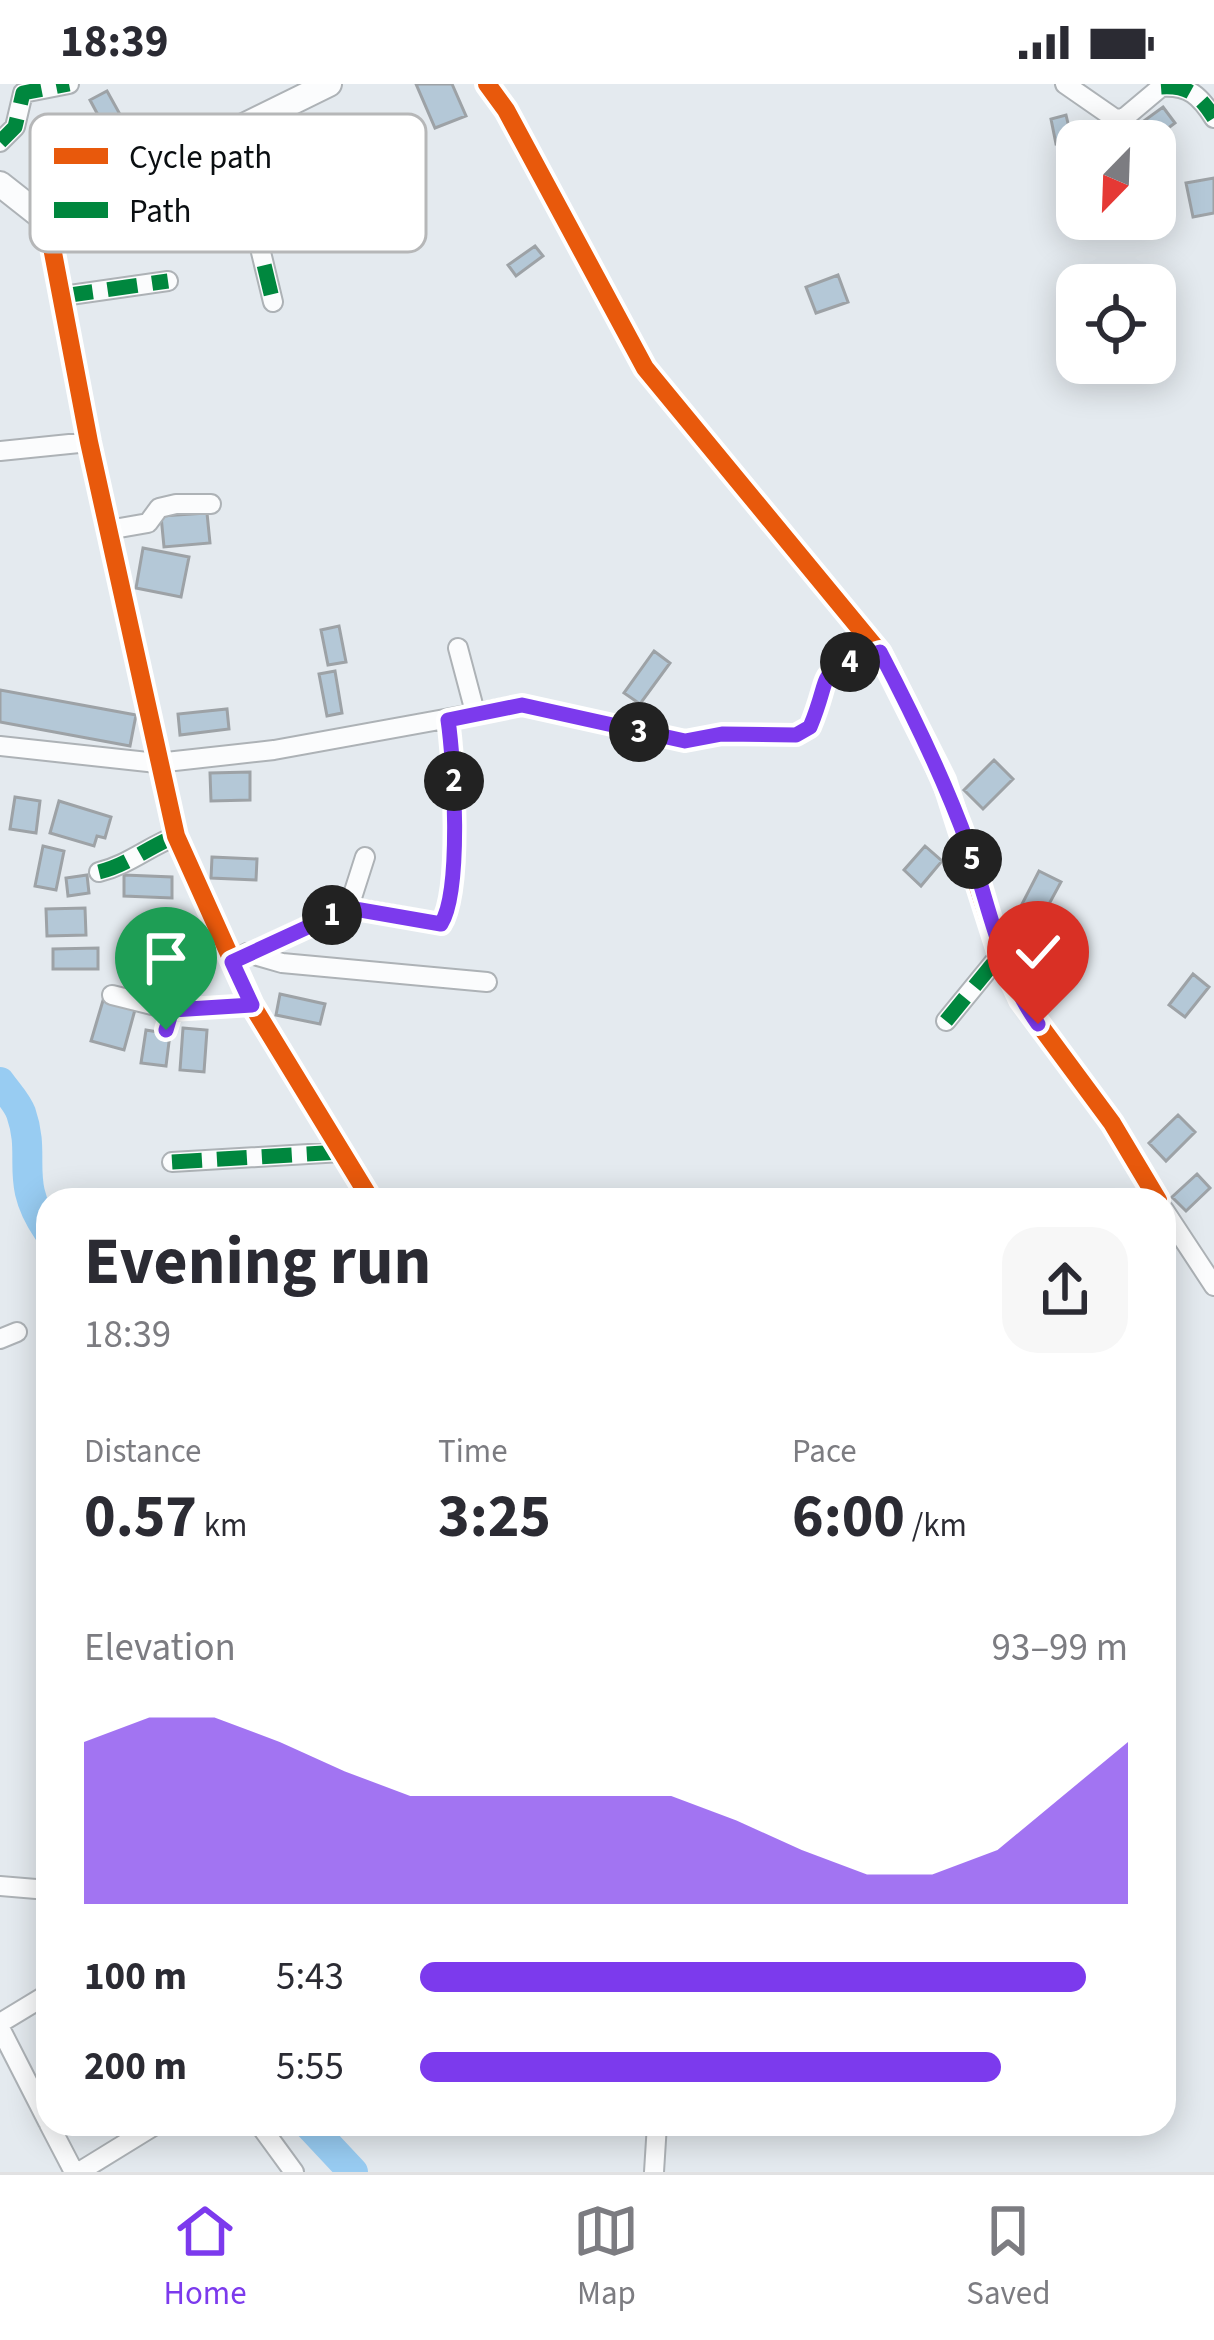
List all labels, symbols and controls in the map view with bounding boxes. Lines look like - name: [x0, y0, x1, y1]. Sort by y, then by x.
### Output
- text: 18:39: [60, 10, 169, 74]
- legend: [30, 114, 426, 252]
- north arrow: [1056, 120, 1176, 240]
- map controls: [1056, 120, 1176, 384]
- text: Cycle path: [129, 134, 272, 181]
- text: Path: [129, 188, 192, 235]
- button: locate: [1056, 264, 1176, 384]
- pin: 4: [820, 632, 880, 692]
- text: 4: [841, 638, 859, 685]
- pin: 3: [609, 702, 669, 762]
- text: 3: [630, 708, 648, 755]
- pin: 2: [424, 751, 484, 811]
- text: 2: [445, 757, 463, 804]
- pin: 5: [942, 829, 1002, 889]
- text: 5: [963, 835, 981, 882]
- pin: 1: [302, 885, 362, 945]
- text: 1: [323, 891, 341, 938]
- pin: [987, 901, 1089, 1024]
- pin: [115, 907, 217, 1030]
- icon: check: [1005, 919, 1071, 985]
- icon: arrive: [133, 925, 199, 991]
- text: Evening run: [84, 1215, 431, 1309]
- button: share: [1002, 1227, 1128, 1353]
- text: 18:39: [84, 1307, 171, 1363]
- text: Distance: [84, 1428, 201, 1475]
- text: Time: [438, 1428, 508, 1475]
- text: Pace: [792, 1428, 857, 1475]
- text: 0.57: [84, 1475, 197, 1560]
- text: 3:25: [438, 1475, 551, 1560]
- text: 6:00: [792, 1475, 905, 1560]
- text: km: [197, 1502, 247, 1549]
- text: /km: [905, 1502, 967, 1549]
- text: Elevation: [84, 1620, 236, 1676]
- text: 93–99 m: [992, 1620, 1128, 1676]
- text: 100 m: [84, 1949, 187, 2005]
- text: 5:43: [276, 1949, 344, 2005]
- text: 200 m: [84, 2039, 187, 2095]
- text: 5:55: [276, 2039, 344, 2095]
- tab: Home: [163, 2198, 247, 2317]
- tab: Map: [573, 2198, 639, 2317]
- tab: Saved: [966, 2198, 1051, 2317]

